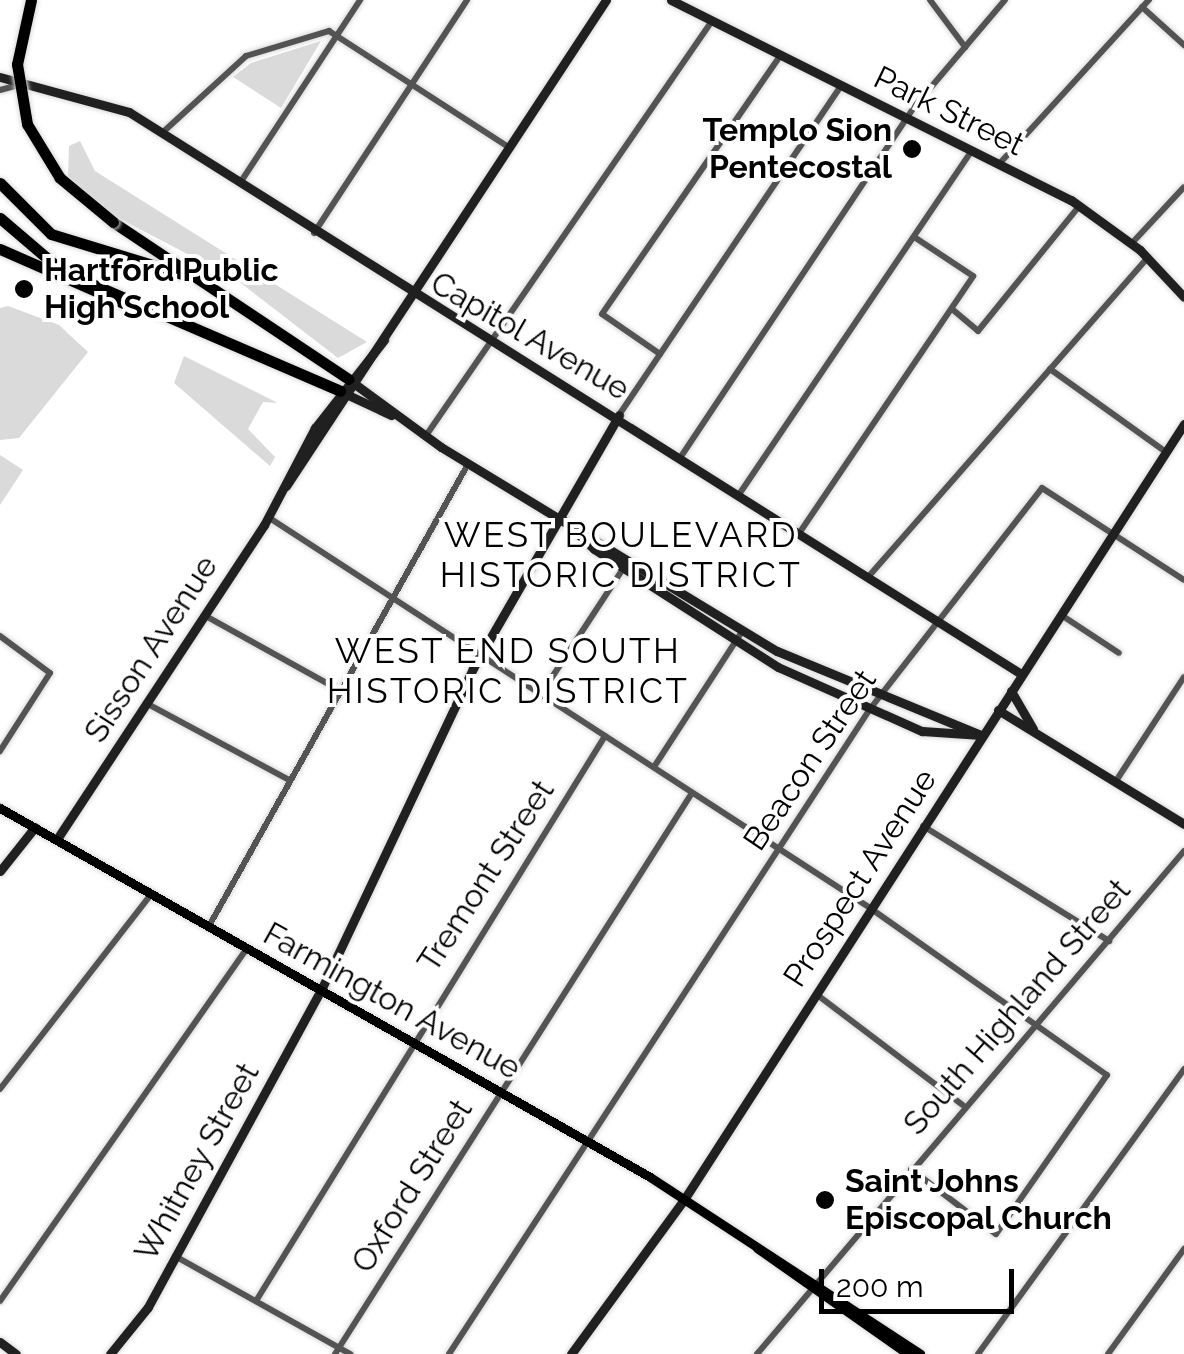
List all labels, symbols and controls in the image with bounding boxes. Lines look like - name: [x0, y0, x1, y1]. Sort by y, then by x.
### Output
- street label: Park Street: [868, 58, 1030, 164]
- place label: Templo Sion Pentecostal: [702, 112, 892, 187]
- marker: Templo Sion Pentecostal: [901, 138, 923, 160]
- place label: Hartford Public High School: [44, 252, 279, 327]
- street label: Capitol Avenue: [423, 263, 637, 409]
- marker: Hartford Public High School: [13, 278, 35, 300]
- district label: WEST BOULEVARD HISTORIC DISTRICT: [440, 514, 802, 596]
- street label: Sisson Avenue: [76, 548, 226, 750]
- district label: WEST END SOUTH HISTORIC DISTRICT: [327, 630, 689, 712]
- street label: Beacon Street: [736, 662, 884, 858]
- street label: Prospect Avenue: [775, 762, 945, 994]
- street label: Tremont Street: [410, 773, 562, 979]
- street label: South Highland Street: [896, 872, 1138, 1142]
- street label: Farmington Avenue: [256, 914, 528, 1088]
- street label: Whitney Street: [127, 1056, 267, 1268]
- street label: Oxford Street: [344, 1093, 480, 1279]
- place label: Saint Johns Episcopal Church: [845, 1163, 1113, 1238]
- marker: Saint Johns Episcopal Church: [814, 1189, 836, 1211]
- scale bar: [824, 1249, 1019, 1311]
- text: 200 m: [836, 1269, 924, 1304]

